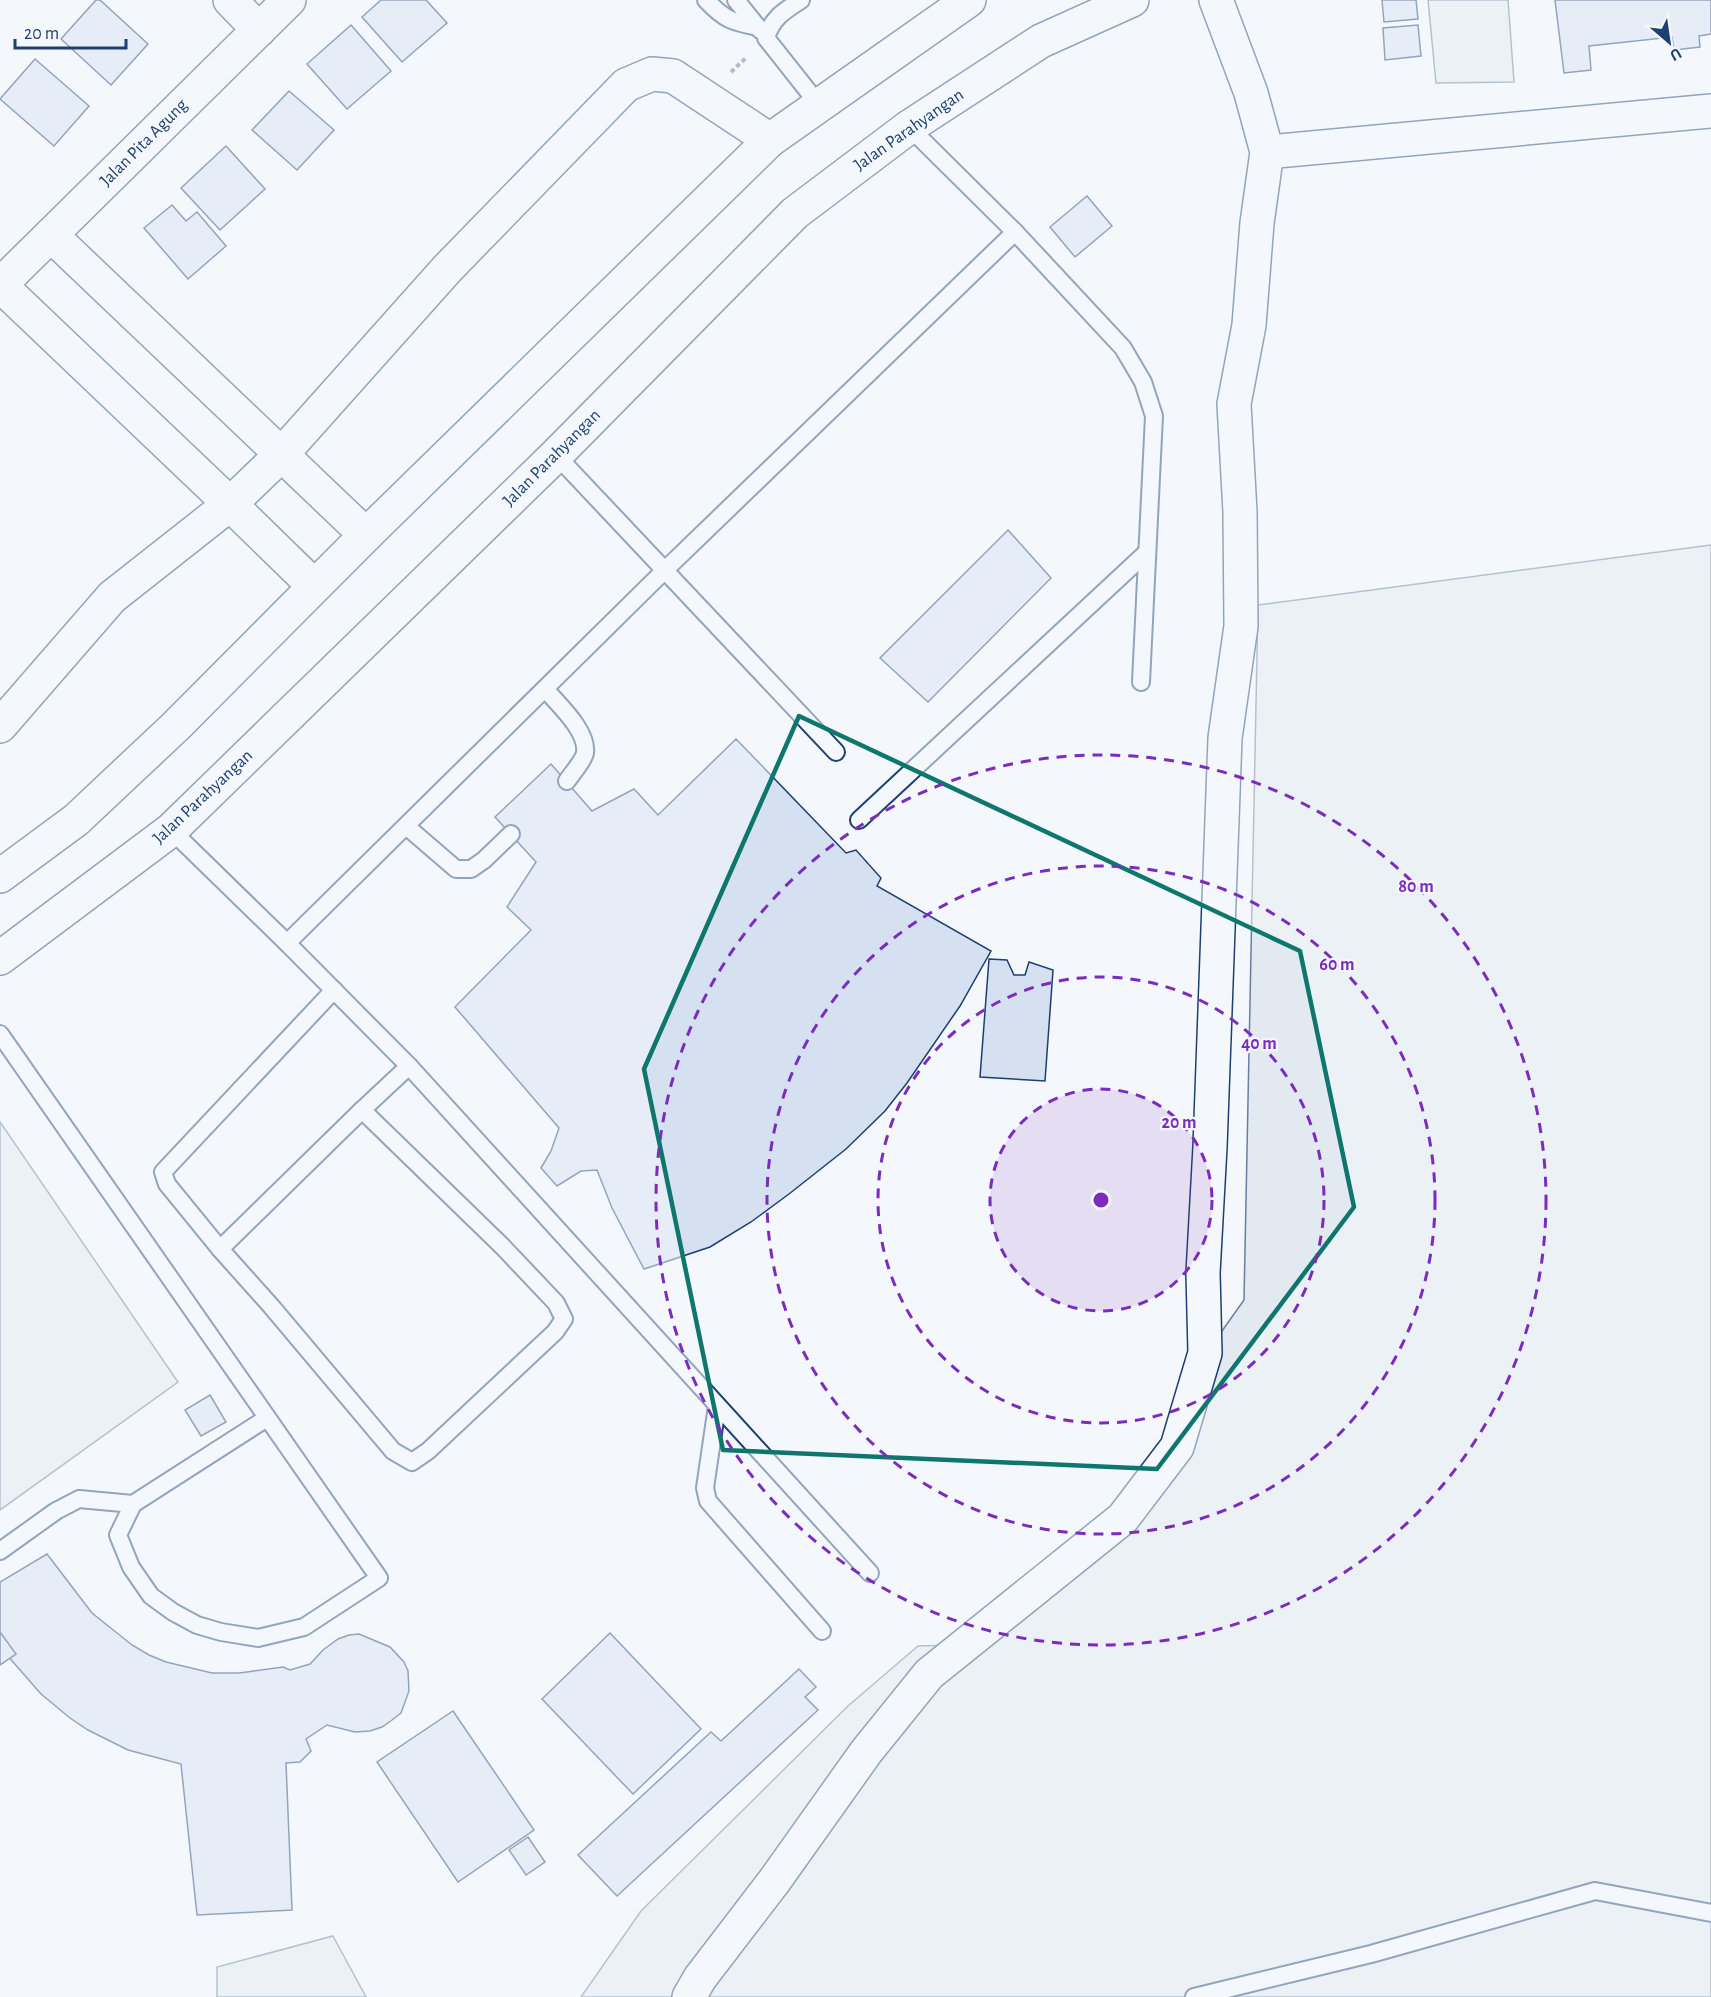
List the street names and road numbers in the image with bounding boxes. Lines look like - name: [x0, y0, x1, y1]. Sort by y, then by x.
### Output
- street label: Jalan Parahyangan: [851, 86, 967, 174]
- street label: Jalan Pita Agung: [97, 96, 191, 190]
- street label: Jalan Parahyangan: [500, 406, 604, 510]
- street label: Jalan Parahyangan: [150, 746, 256, 848]

